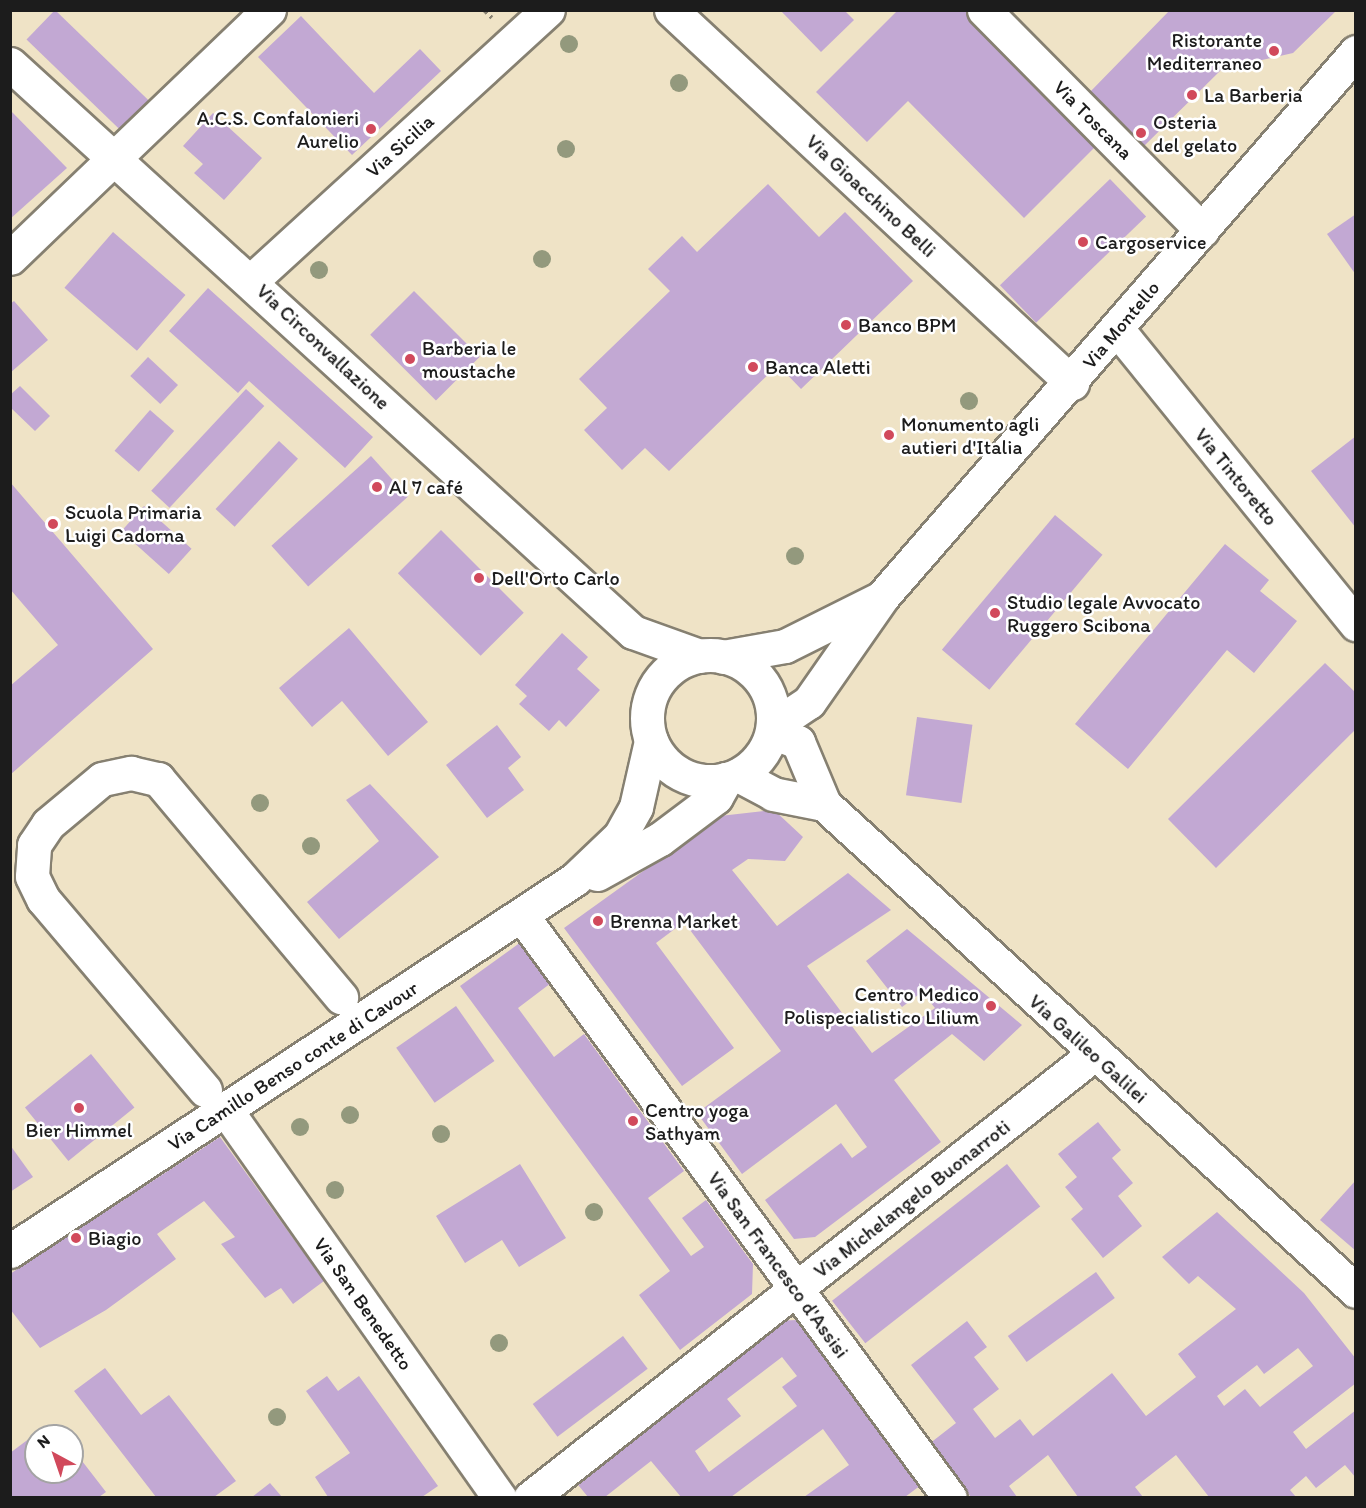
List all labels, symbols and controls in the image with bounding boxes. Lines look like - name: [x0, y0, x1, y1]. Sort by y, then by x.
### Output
- place label: Ristorante Mediterraneo: [1147, 28, 1262, 75]
- marker: Ristorante Mediterraneo: [1267, 44, 1281, 58]
- street label: Via Toscana: [1049, 76, 1137, 164]
- place label: La Barberia: [1204, 83, 1304, 107]
- marker: La Barberia: [1185, 88, 1199, 102]
- place label: A.C.S. Confalonieri Aurelio: [197, 106, 359, 153]
- street label: Via Sicilia: [361, 109, 439, 183]
- place label: Osteria del gelato: [1153, 110, 1237, 157]
- marker: A.C.S. Confalonieri Aurelio: [364, 122, 378, 136]
- marker: Osteria del gelato: [1134, 126, 1148, 140]
- street label: Via Gioacchino Belli: [801, 129, 941, 263]
- place label: Cargoservice: [1095, 230, 1206, 254]
- marker: Cargoservice: [1076, 235, 1090, 249]
- street label: Via Montello: [1077, 276, 1165, 374]
- street label: Via Circonvallazione: [251, 279, 395, 415]
- place label: Banco BPM: [858, 313, 956, 337]
- marker: Banco BPM: [839, 318, 853, 332]
- place label: Barberia le moustache: [422, 336, 516, 383]
- marker: Barberia le moustache: [403, 352, 417, 366]
- place label: Banca Aletti: [765, 355, 870, 379]
- marker: Banca Aletti: [746, 360, 760, 374]
- place label: Monumento agli autieri d'Italia: [901, 412, 1040, 459]
- street label: Via Tintoretto: [1189, 423, 1283, 531]
- marker: Monumento agli autieri d'Italia: [882, 428, 896, 442]
- place label: Al 7 café: [389, 475, 463, 499]
- marker: Al 7 café: [370, 480, 384, 494]
- place label: Scuola Primaria Luigi Cadorna: [65, 500, 201, 547]
- marker: Scuola Primaria Luigi Cadorna: [46, 517, 60, 531]
- place label: Dell'Orto Carlo: [491, 566, 621, 590]
- marker: Dell'Orto Carlo: [472, 571, 486, 585]
- place label: Studio legale Avvocato Ruggero Scibona: [1007, 590, 1200, 637]
- marker: Studio legale Avvocato Ruggero Scibona: [988, 606, 1002, 620]
- place label: Brenna Market: [610, 909, 738, 933]
- marker: Brenna Market: [591, 914, 605, 928]
- street label: Via Camillo Benso conte di Cavour: [163, 976, 423, 1156]
- place label: Centro Medico Polispecialistico Lilium: [784, 982, 979, 1029]
- street label: Via Galileo Galilei: [1024, 989, 1152, 1109]
- marker: Centro Medico Polispecialistico Lilium: [984, 999, 998, 1013]
- place label: Centro yoga Sathyam: [645, 1098, 748, 1145]
- marker: Bier Himmel: [72, 1101, 86, 1115]
- marker: Centro yoga Sathyam: [626, 1114, 640, 1128]
- street label: Via Michelangelo Buonarroti: [809, 1115, 1015, 1283]
- place label: Bier Himmel: [25, 1118, 133, 1142]
- street label: Via San Francesco d'Assisi: [702, 1167, 854, 1363]
- place label: Biagio: [88, 1226, 141, 1250]
- marker: Biagio: [69, 1231, 83, 1245]
- street label: Via San Benedetto: [308, 1233, 418, 1375]
- north arrow: [24, 1424, 84, 1484]
- text: N: [33, 1431, 54, 1452]

